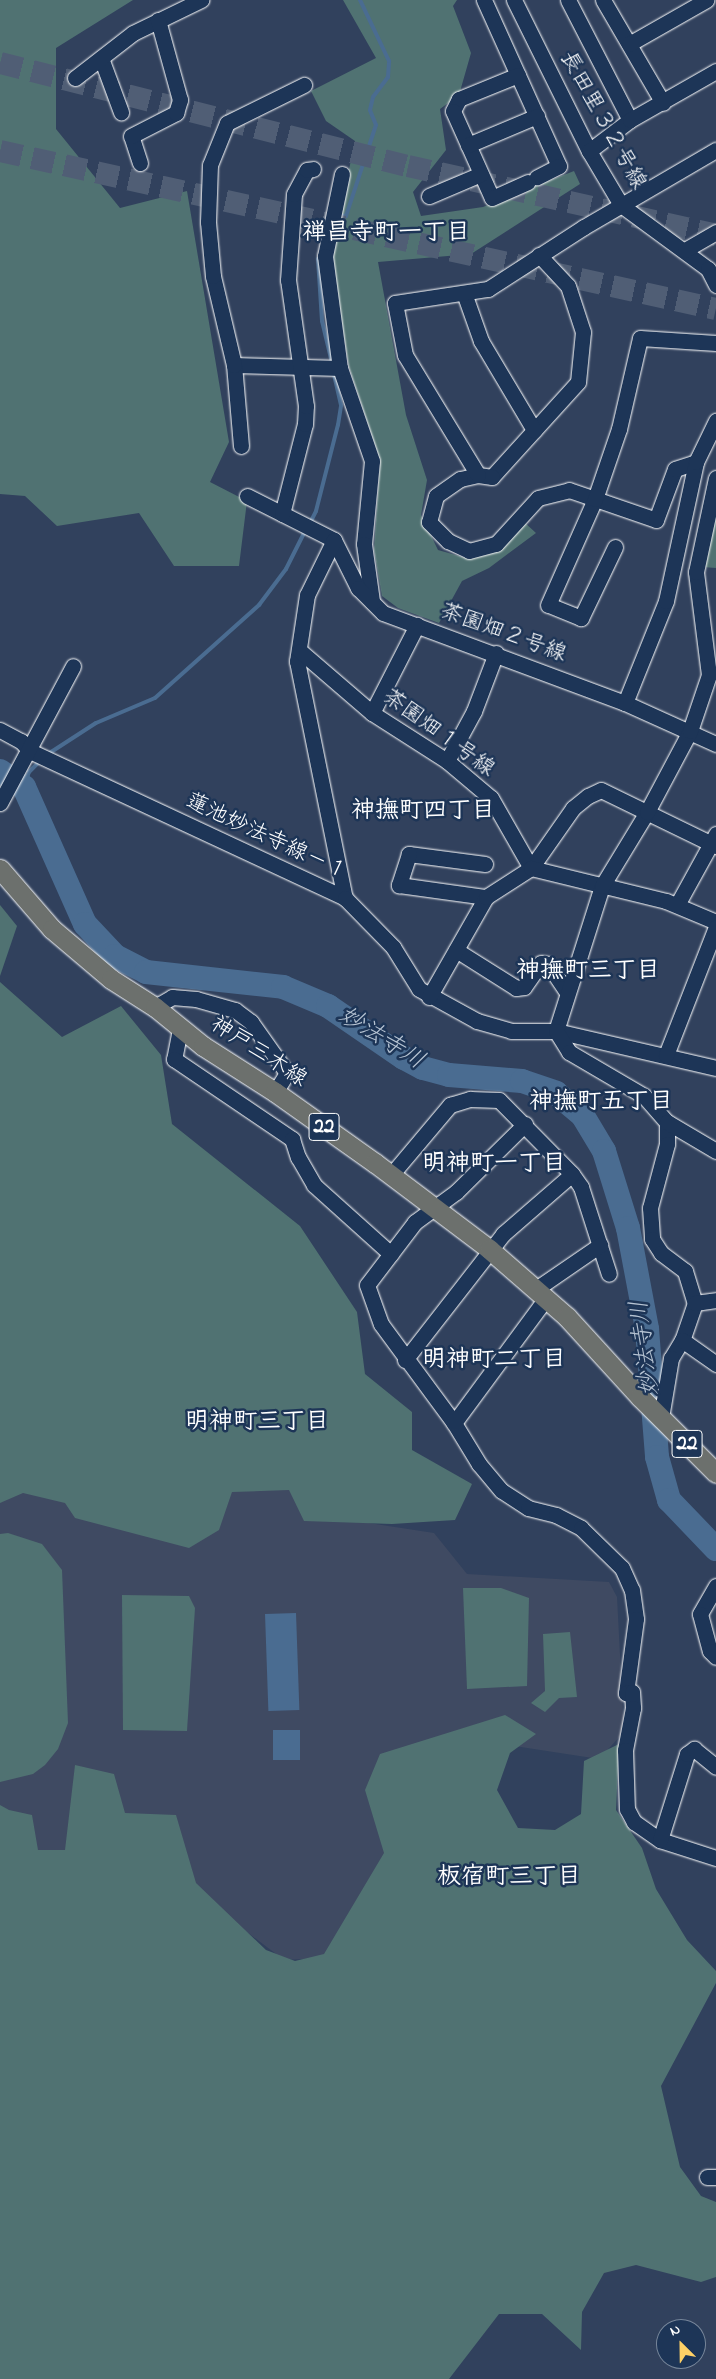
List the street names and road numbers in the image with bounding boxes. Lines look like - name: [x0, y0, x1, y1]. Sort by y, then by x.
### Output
- street label: 長田里３２号線: [553, 47, 651, 195]
- street label: 茶園畑２号線: [436, 599, 570, 669]
- street label: 茶園畑１号線: [377, 685, 499, 783]
- street label: 蓮池妙法寺線－１: [181, 789, 351, 887]
- street label: 神戸三木線: [205, 1012, 311, 1094]
- road number: 22: [308, 1108, 340, 1146]
- road number: 22: [671, 1426, 703, 1462]

